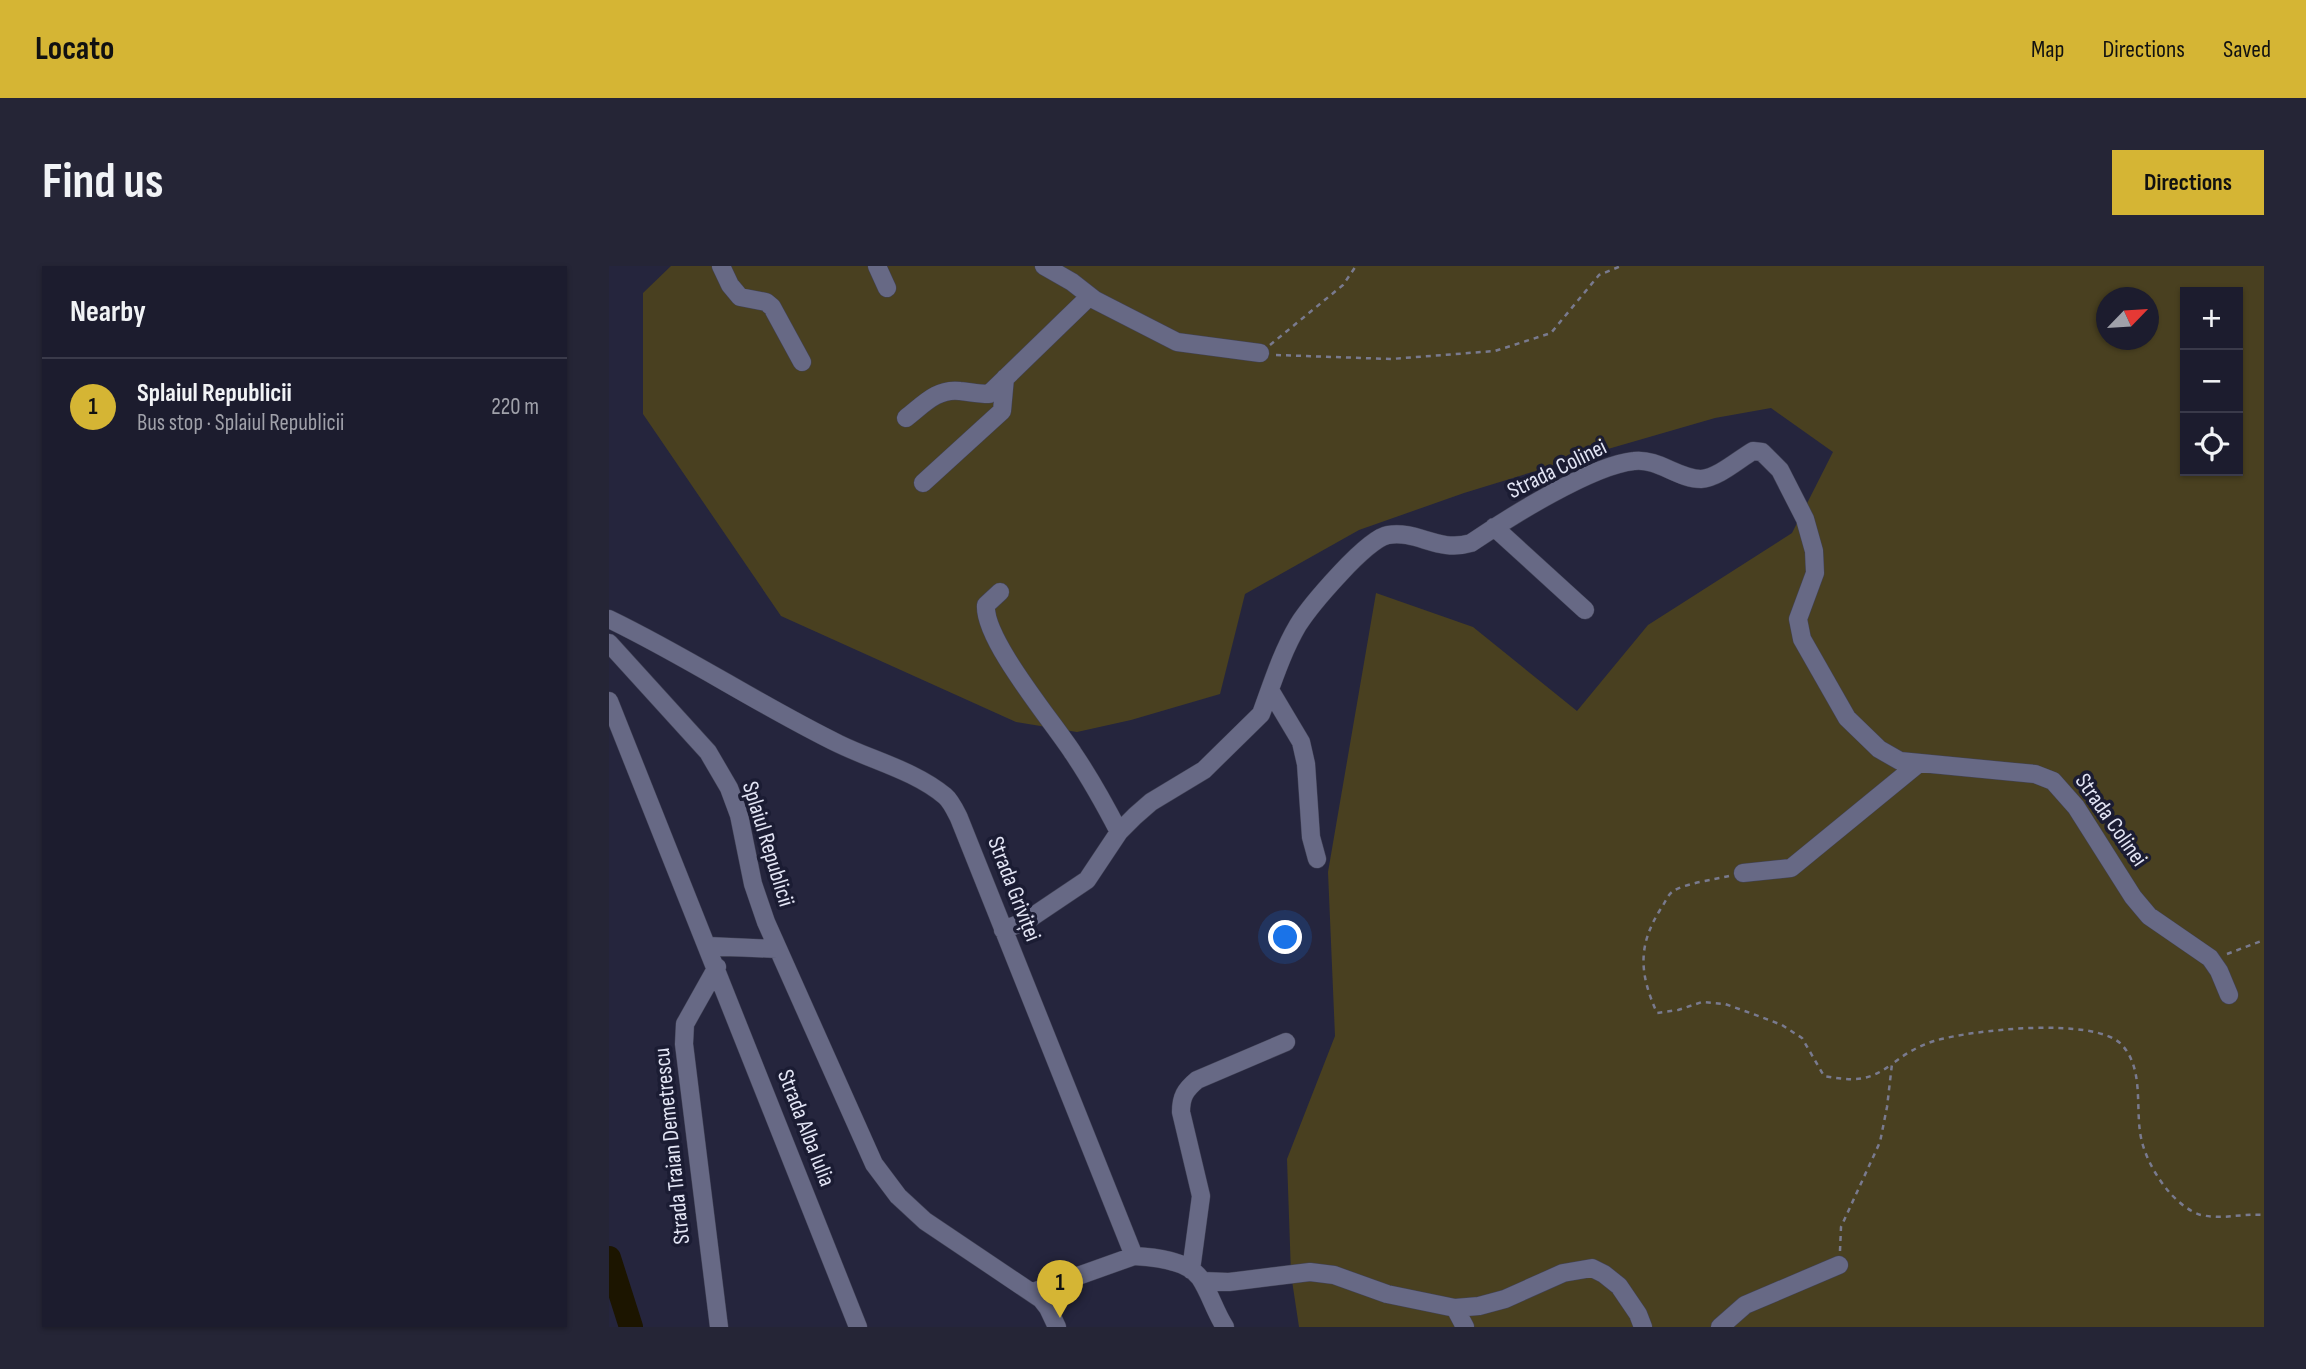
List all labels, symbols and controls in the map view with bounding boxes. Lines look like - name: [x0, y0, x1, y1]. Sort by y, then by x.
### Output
- text: Locato: [35, 29, 114, 69]
- text: Map: [2031, 35, 2064, 64]
- text: Directions: [2102, 35, 2185, 64]
- text: Saved: [2223, 35, 2271, 64]
- button: Directions: [2112, 150, 2264, 215]
- text: Find us: [42, 153, 164, 212]
- north arrow: [2096, 287, 2159, 350]
- map controls: [2180, 287, 2243, 476]
- button: +: [2180, 287, 2243, 350]
- text: Nearby: [70, 294, 146, 330]
- button: −: [2180, 350, 2243, 413]
- text: Splaiul Republicii: [137, 378, 292, 409]
- text: 1: [88, 393, 98, 421]
- text: 220 m: [491, 393, 539, 421]
- text: Bus stop · Splaiul Republicii: [137, 409, 344, 437]
- button: locate: [2180, 413, 2243, 476]
- street label: Strada Colinei: [1503, 433, 1611, 505]
- street label: Strada Colinei: [2069, 768, 2153, 872]
- street label: Splaiul Republicii: [736, 778, 800, 910]
- street label: Strada Griviței: [981, 833, 1047, 945]
- your location: [1268, 920, 1302, 954]
- street label: Strada Traian Demetrescu: [648, 1046, 696, 1246]
- street label: Strada Alba Iulia: [771, 1066, 841, 1190]
- pin: 1: [1037, 1260, 1083, 1318]

